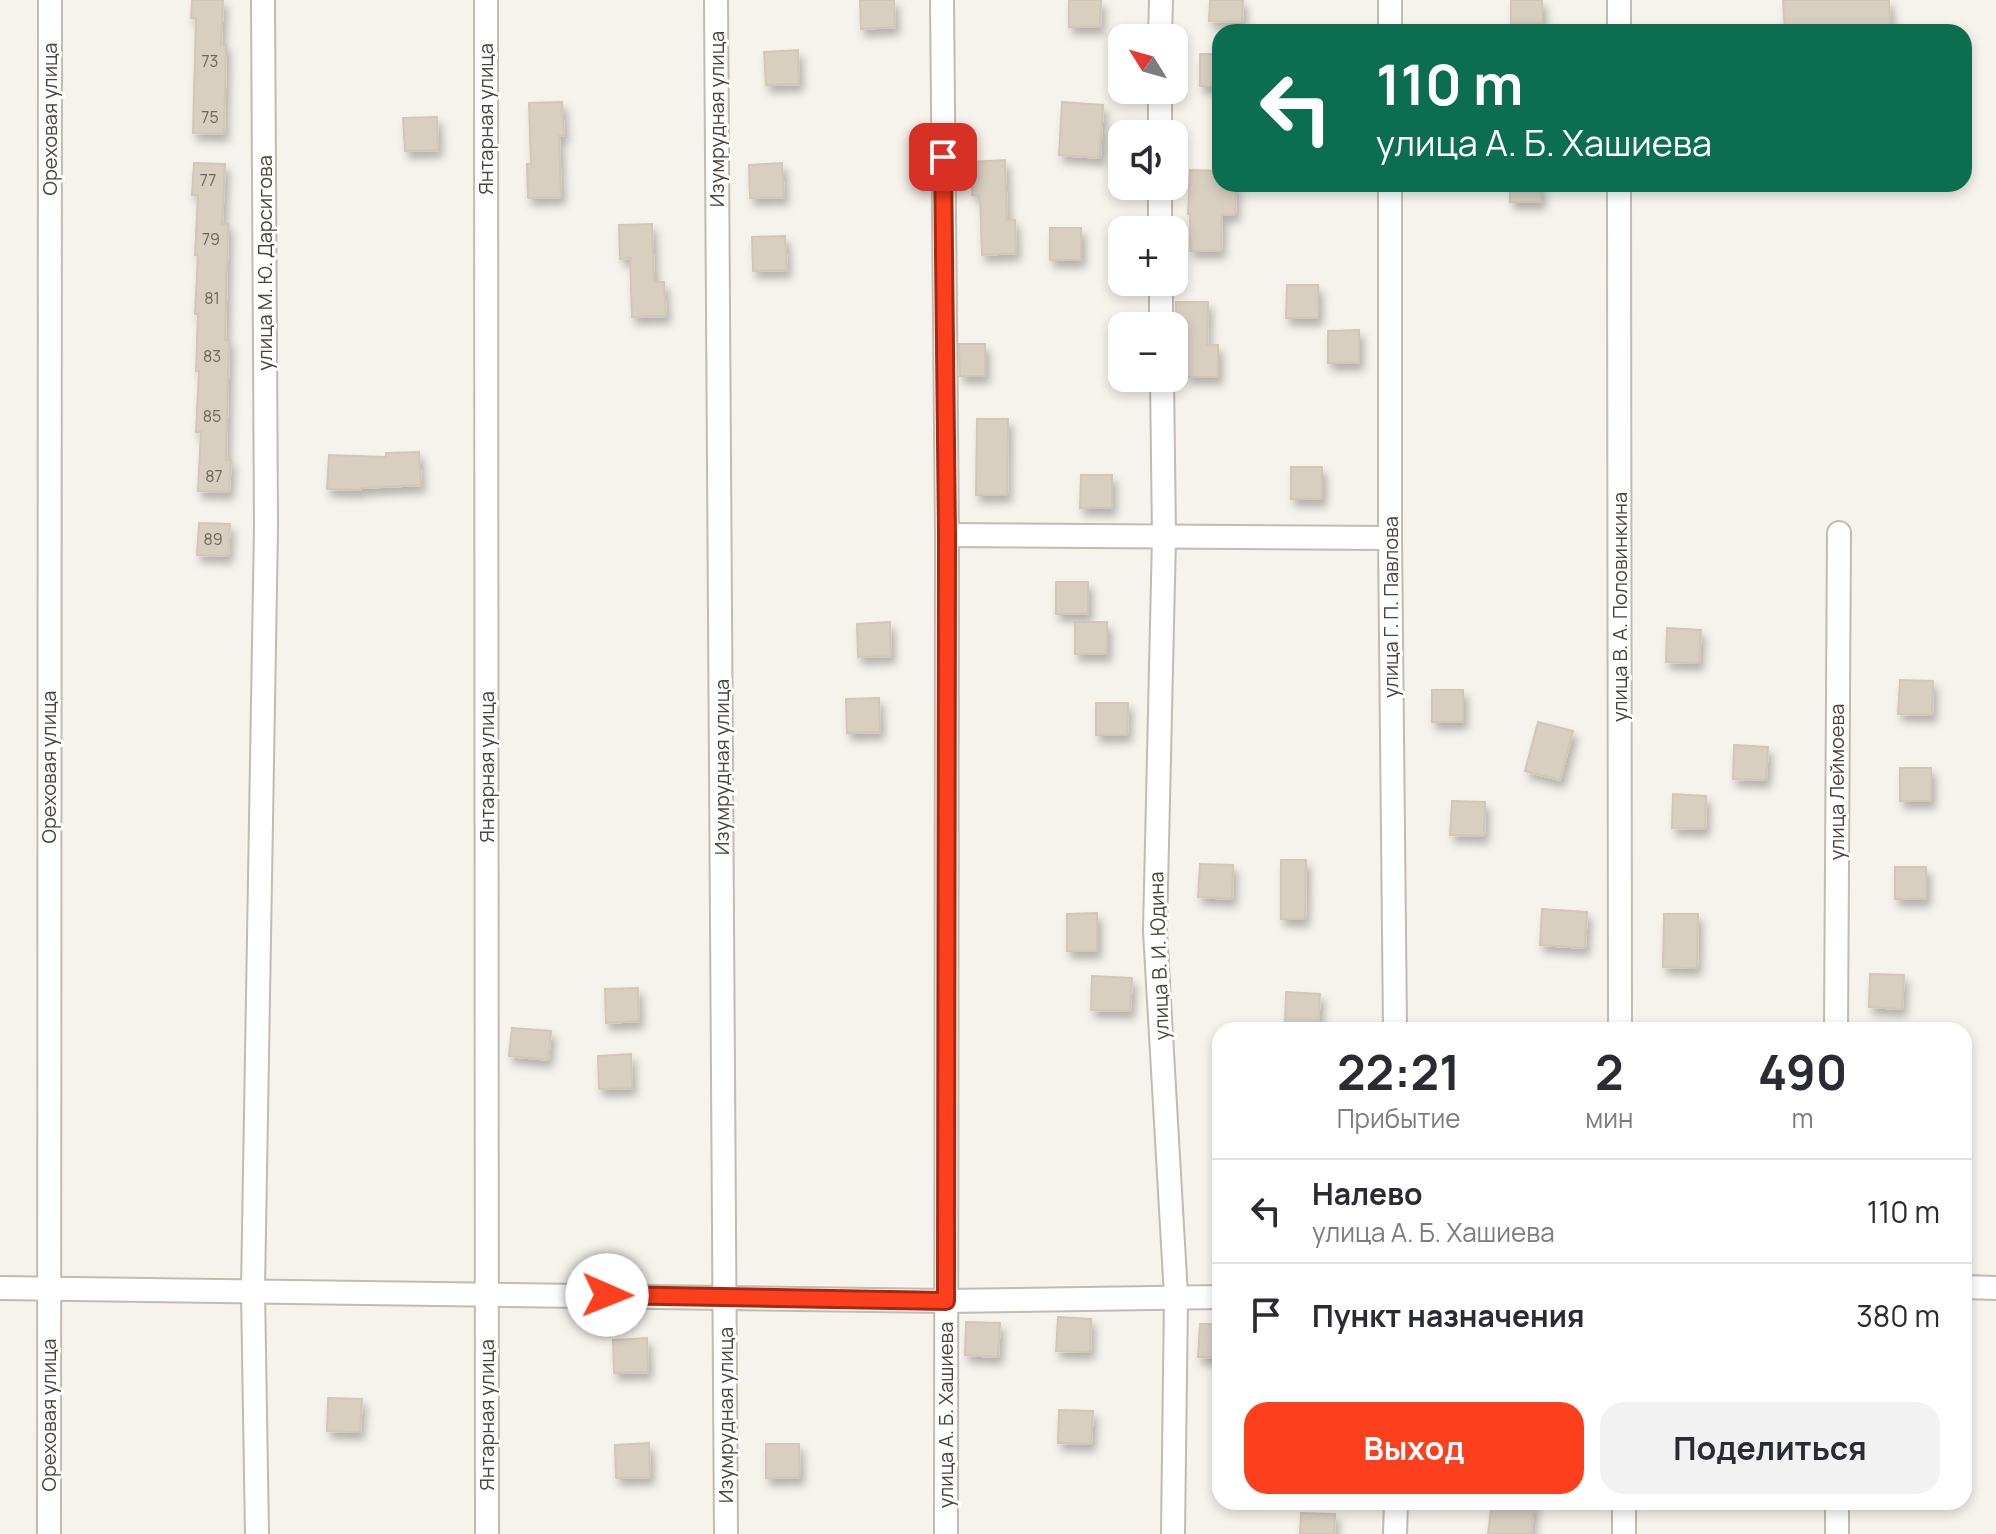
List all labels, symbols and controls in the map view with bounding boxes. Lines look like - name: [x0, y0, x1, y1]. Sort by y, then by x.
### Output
- north arrow: [1108, 24, 1188, 104]
- map controls: [1108, 24, 1188, 392]
- street label: Изумрудная улица: [703, 31, 730, 207]
- street label: Ореховая улица: [36, 43, 63, 195]
- street label: Янтарная улица: [472, 43, 499, 195]
- text: 110 m: [1376, 45, 1523, 122]
- house number: 73: [202, 50, 218, 72]
- icon: left: [1244, 56, 1348, 160]
- house number: 75: [201, 106, 219, 128]
- text: улица А. Б. Хашиева: [1376, 118, 1712, 167]
- button: sound: [1108, 120, 1188, 200]
- pin: [909, 123, 977, 191]
- icon: arrive: [921, 135, 965, 179]
- street label: улица М. Ю. Дарсигова: [251, 155, 278, 371]
- house number: 77: [200, 169, 216, 191]
- button: +: [1108, 216, 1188, 296]
- house number: 79: [202, 228, 220, 250]
- house number: 81: [204, 287, 220, 309]
- button: −: [1108, 312, 1188, 392]
- house number: 83: [203, 345, 221, 367]
- house number: 85: [203, 405, 221, 427]
- house number: 87: [205, 465, 223, 487]
- street label: улица В. А. Половинкина: [1606, 492, 1633, 722]
- street label: улица Г. П. Павлова: [1377, 516, 1404, 698]
- house number: 89: [203, 528, 223, 550]
- street label: Изумрудная улица: [708, 679, 735, 855]
- street label: Ореховая улица: [35, 691, 62, 843]
- street label: Янтарная улица: [473, 691, 500, 843]
- street label: улица Леймоева: [1823, 704, 1850, 860]
- street label: улица В. И. Юдина: [1142, 871, 1175, 1041]
- text: 22:21: [1337, 1039, 1460, 1104]
- text: 2: [1595, 1039, 1624, 1104]
- text: 490: [1758, 1039, 1847, 1104]
- text: Прибытие: [1337, 1100, 1461, 1136]
- text: мин: [1585, 1100, 1633, 1136]
- text: m: [1792, 1100, 1814, 1136]
- text: Налево: [1312, 1173, 1422, 1214]
- icon: left: [1244, 1189, 1288, 1233]
- text: 110 m: [1867, 1191, 1940, 1232]
- text: улица А. Б. Хашиева: [1312, 1214, 1555, 1250]
- position arrow: [565, 1253, 649, 1337]
- icon: arrive: [1244, 1293, 1288, 1337]
- text: Пункт назначения: [1312, 1295, 1585, 1336]
- text: 380 m: [1856, 1295, 1940, 1336]
- street label: улица А. Б. Хашиева: [932, 1322, 959, 1508]
- street label: Изумрудная улица: [712, 1327, 739, 1503]
- street label: Ореховая улица: [35, 1339, 62, 1491]
- street label: Янтарная улица: [473, 1339, 500, 1491]
- button: Выход: [1244, 1402, 1584, 1494]
- button: Поделиться: [1600, 1402, 1940, 1494]

